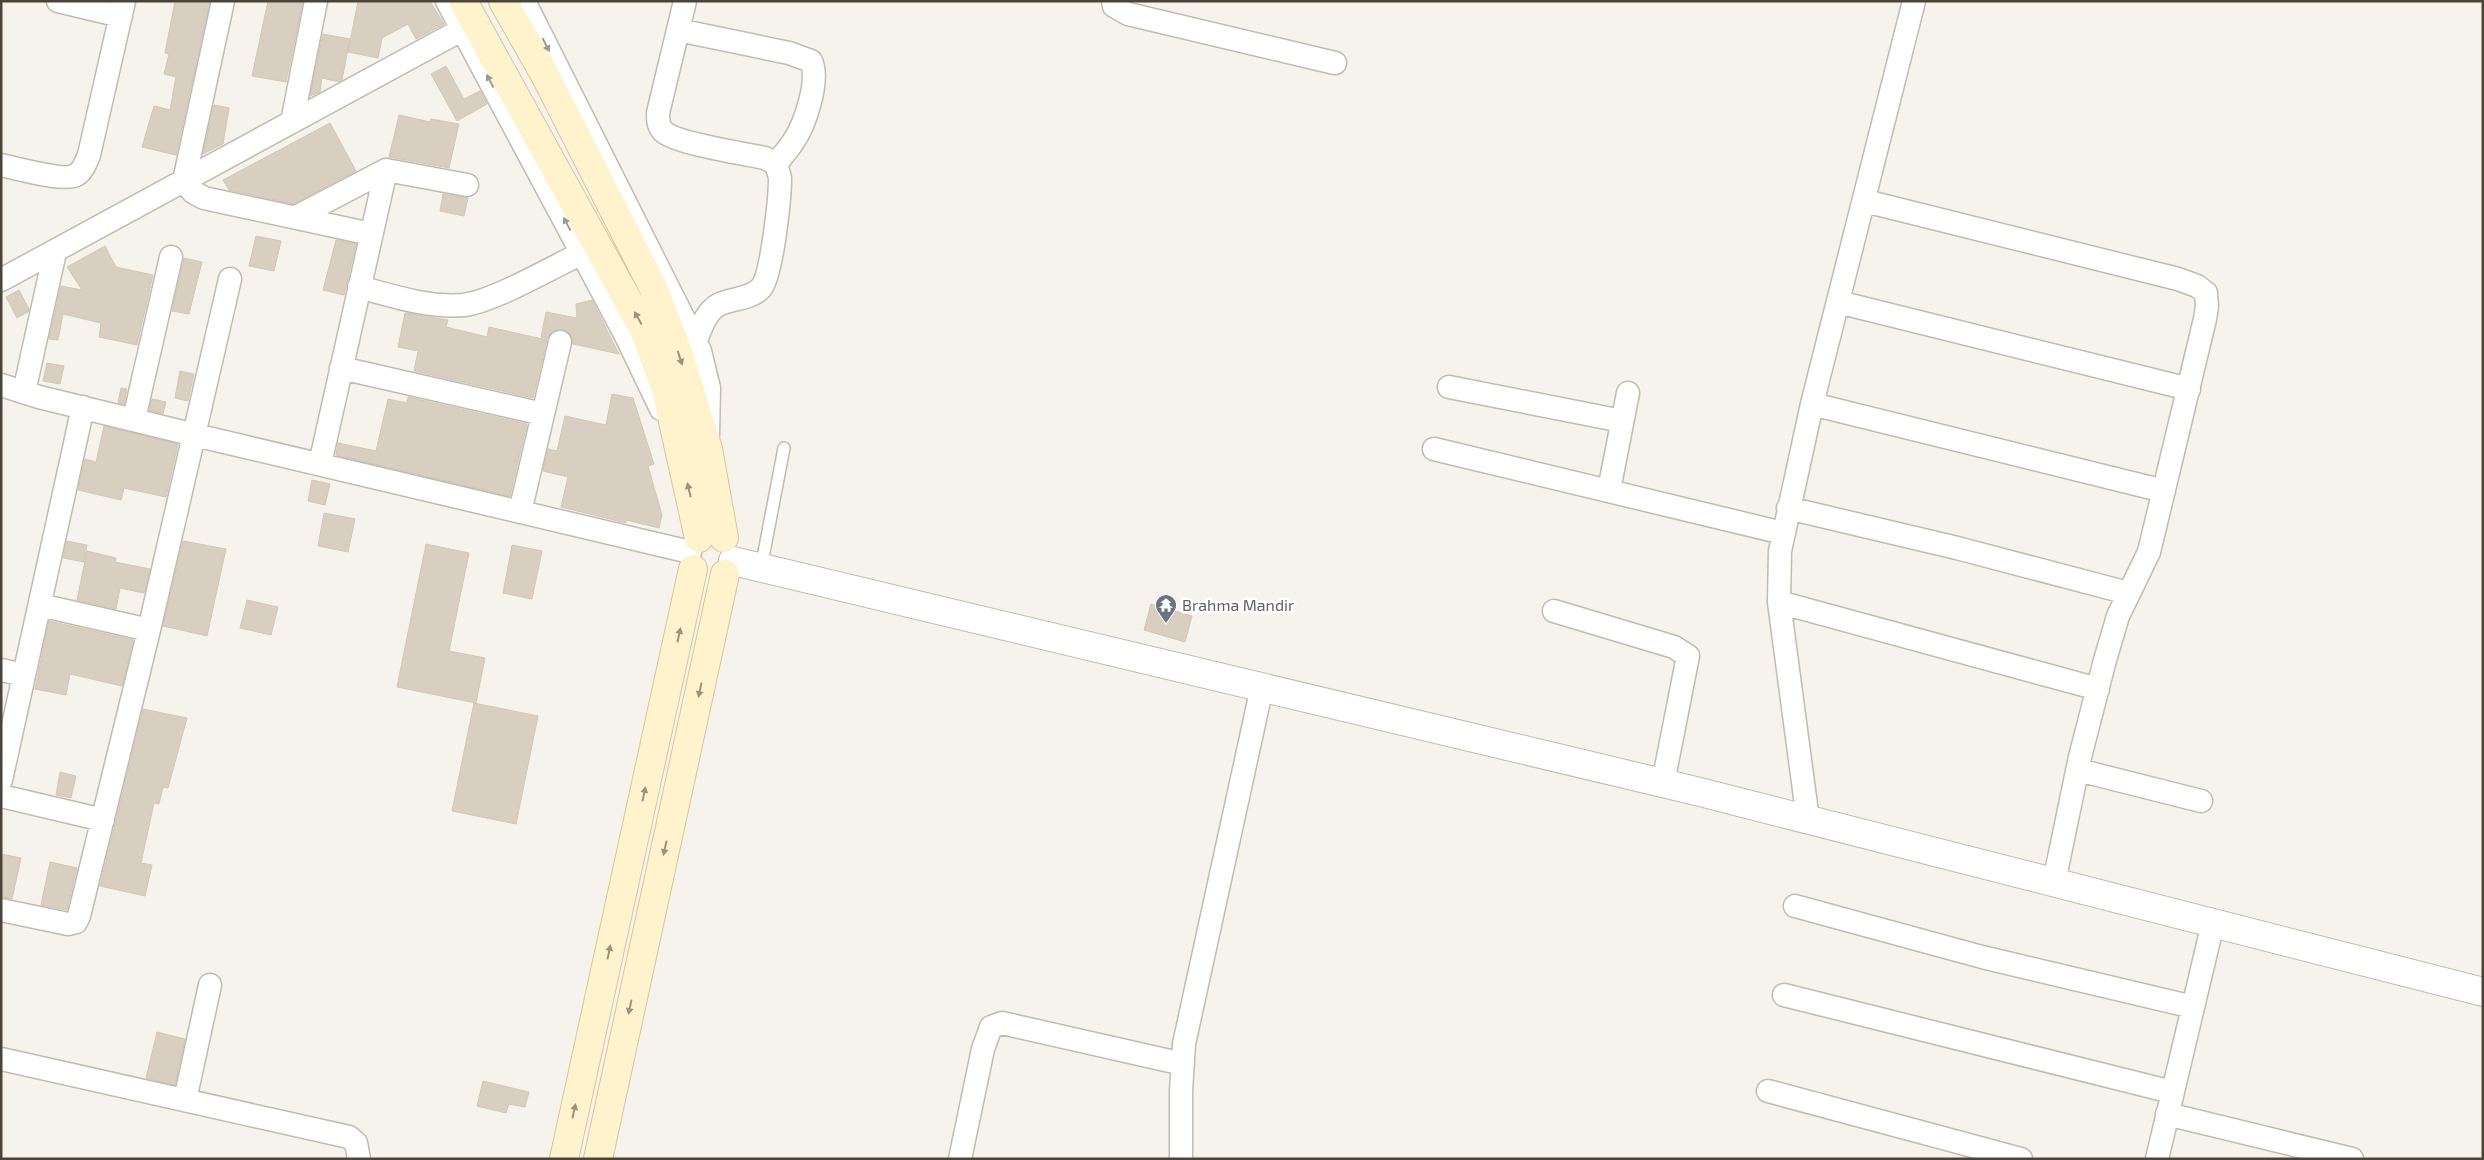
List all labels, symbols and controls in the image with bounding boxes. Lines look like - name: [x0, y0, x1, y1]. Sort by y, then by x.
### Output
- one-way arrow: [542, 38, 550, 52]
- one-way arrow: [486, 73, 494, 88]
- one-way arrow: [563, 216, 571, 231]
- one-way arrow: [634, 311, 642, 326]
- one-way arrow: [677, 351, 684, 366]
- one-way arrow: [685, 483, 693, 498]
- temple icon: Brahma Mandir: [1154, 593, 1178, 624]
- place label: Brahma Mandir: [1182, 595, 1295, 614]
- one-way arrow: [675, 627, 683, 643]
- one-way arrow: [696, 682, 704, 697]
- one-way arrow: [640, 786, 648, 801]
- one-way arrow: [661, 841, 669, 856]
- one-way arrow: [605, 945, 613, 960]
- one-way arrow: [626, 1000, 634, 1015]
- one-way arrow: [570, 1104, 578, 1119]

